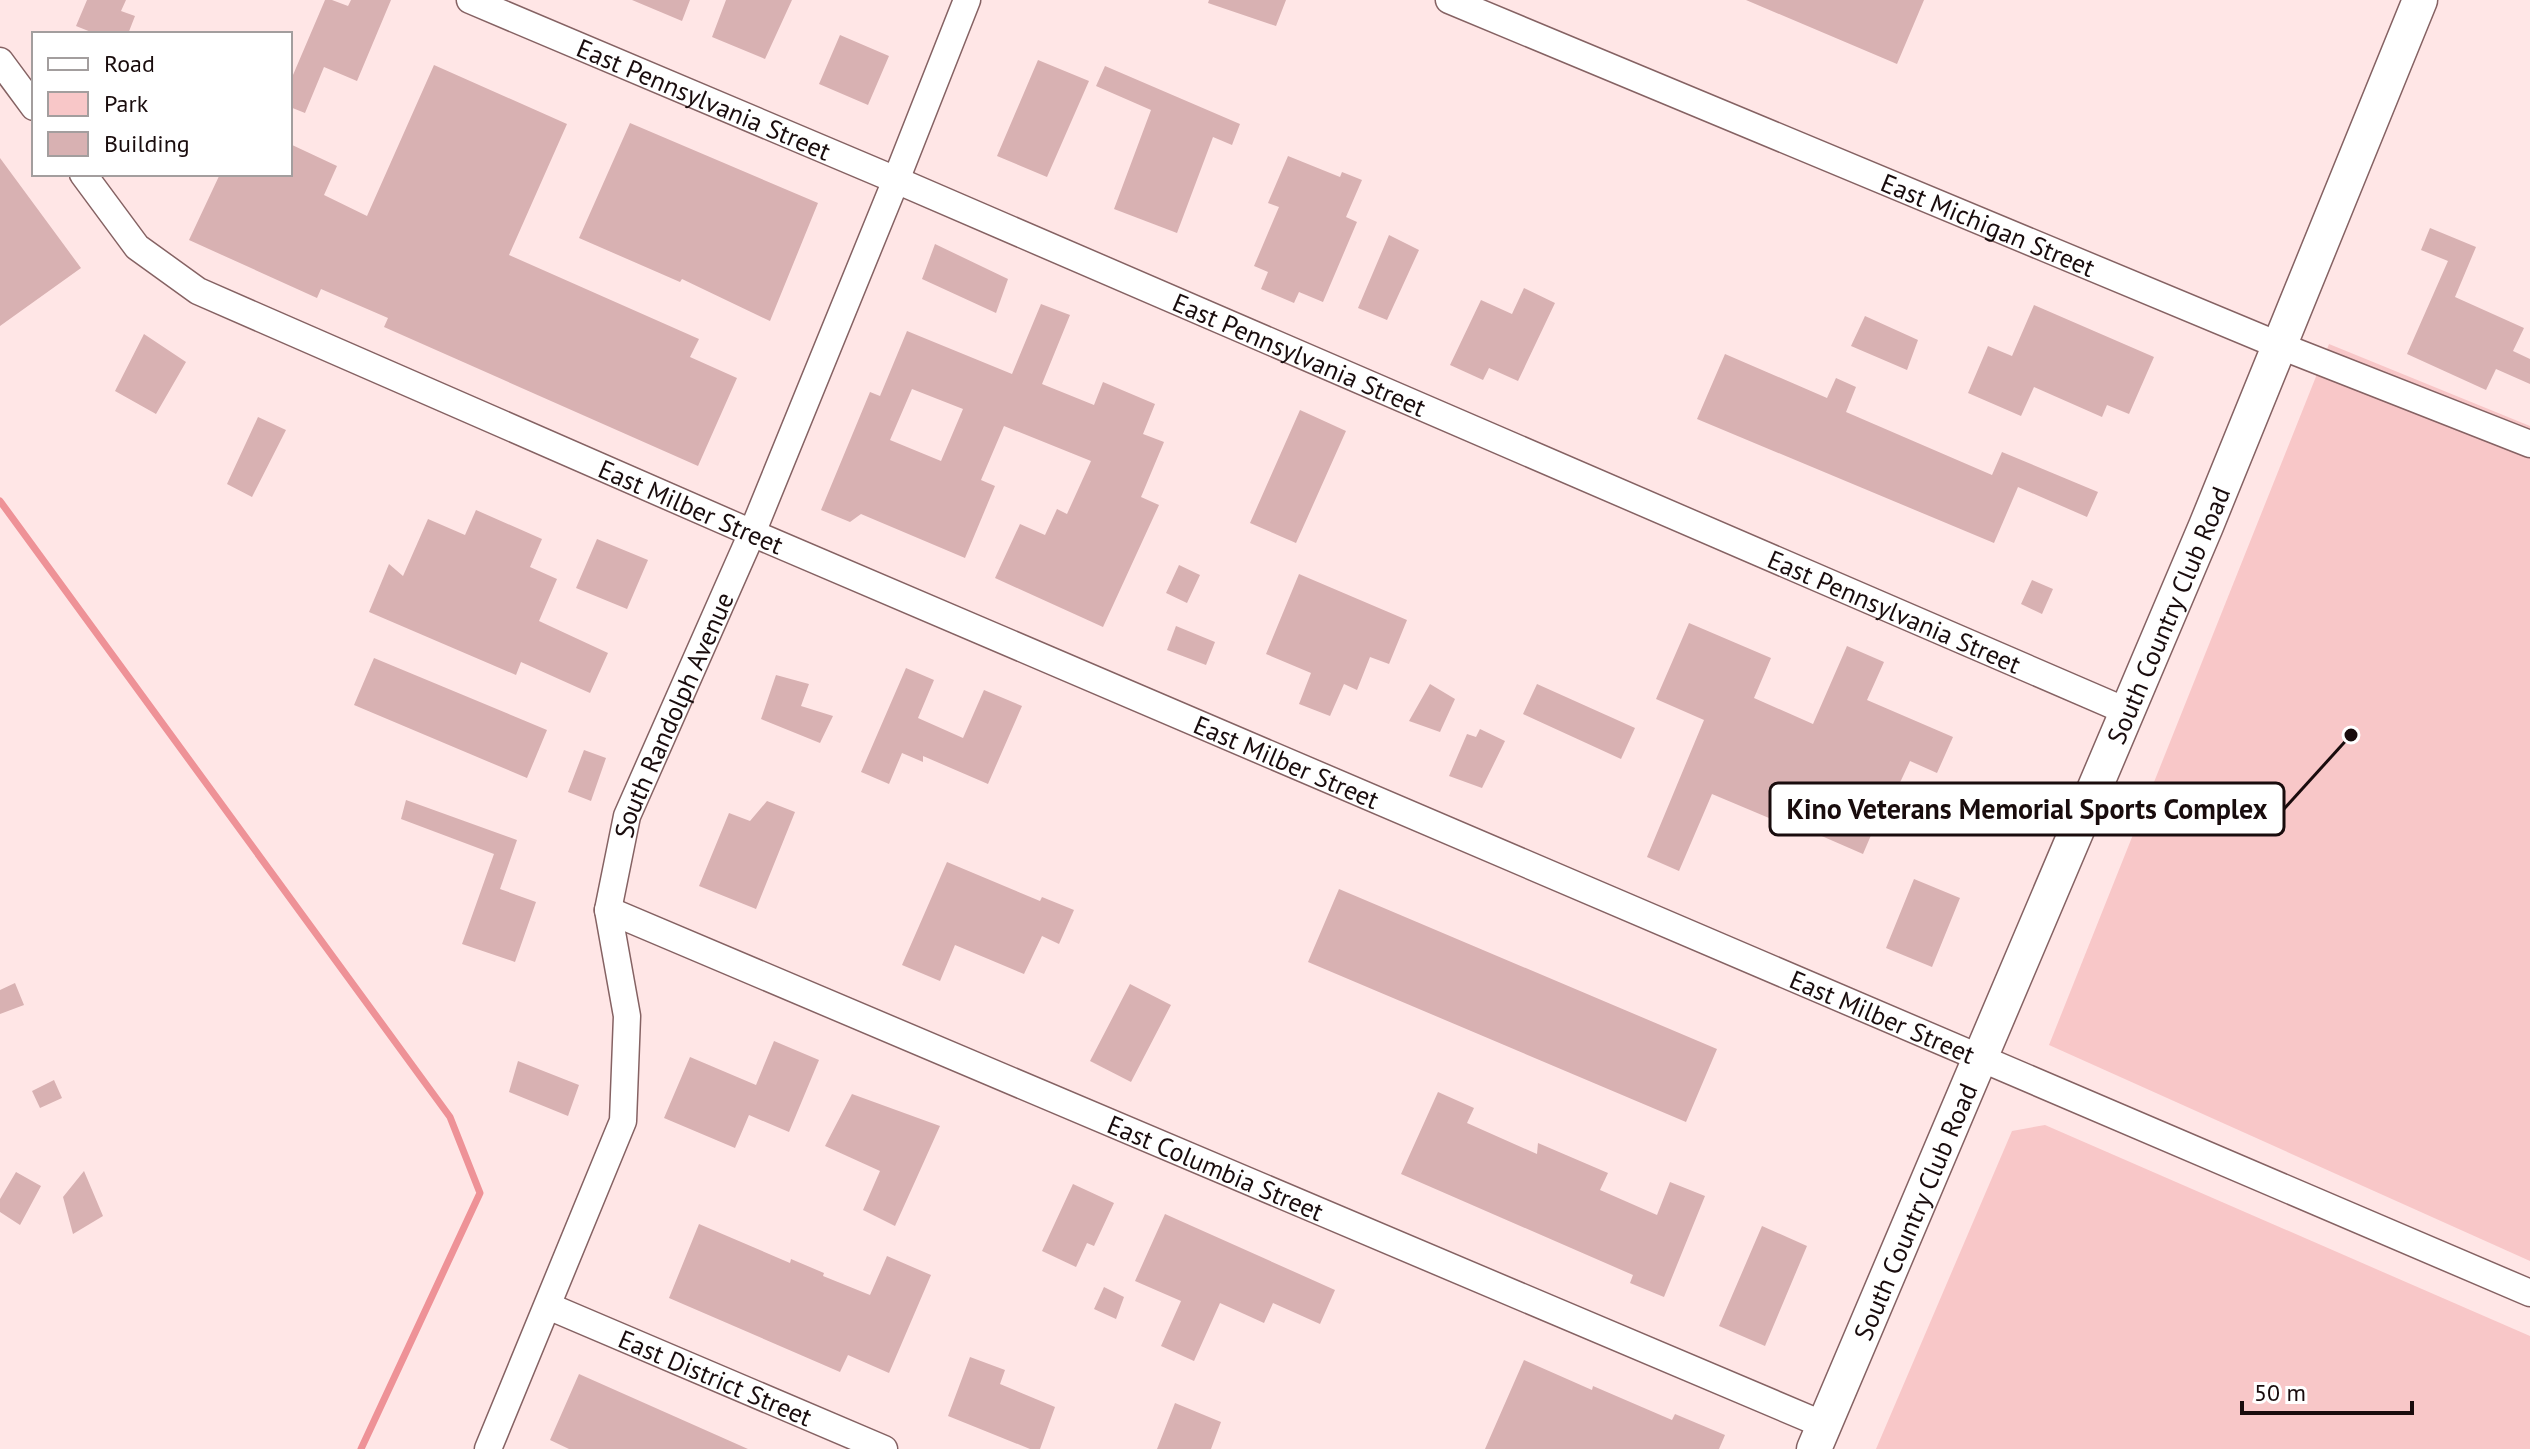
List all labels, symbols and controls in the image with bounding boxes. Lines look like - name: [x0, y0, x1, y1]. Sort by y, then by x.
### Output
- street label: East Pennsylvania Street: [572, 31, 836, 167]
- legend: [32, 32, 292, 176]
- text: Road: [104, 48, 155, 79]
- text: Park: [104, 88, 149, 119]
- text: Building: [104, 128, 190, 159]
- street label: East Michigan Street: [1876, 165, 2100, 284]
- street label: East Pennsylvania Street: [1168, 285, 1431, 423]
- street label: East Milber Street: [594, 452, 789, 561]
- street label: South Country Club Road: [2099, 481, 2237, 749]
- street label: East Pennsylvania Street: [1763, 542, 2026, 680]
- street label: South Randolph Avenue: [606, 587, 740, 841]
- street label: East Milber Street: [1189, 707, 1384, 816]
- callout: Kino Veterans Memorial Sports Complex: [1770, 783, 2284, 835]
- text: Kino Veterans Memorial Sports Complex: [1787, 790, 2268, 827]
- street label: East Milber Street: [1785, 962, 1980, 1070]
- street label: South Country Club Road: [1846, 1078, 1984, 1345]
- street label: East Columbia Street: [1103, 1107, 1329, 1228]
- street label: East District Street: [614, 1322, 817, 1433]
- scale bar: [2242, 1365, 2412, 1415]
- text: 50 m: [2254, 1377, 2306, 1408]

